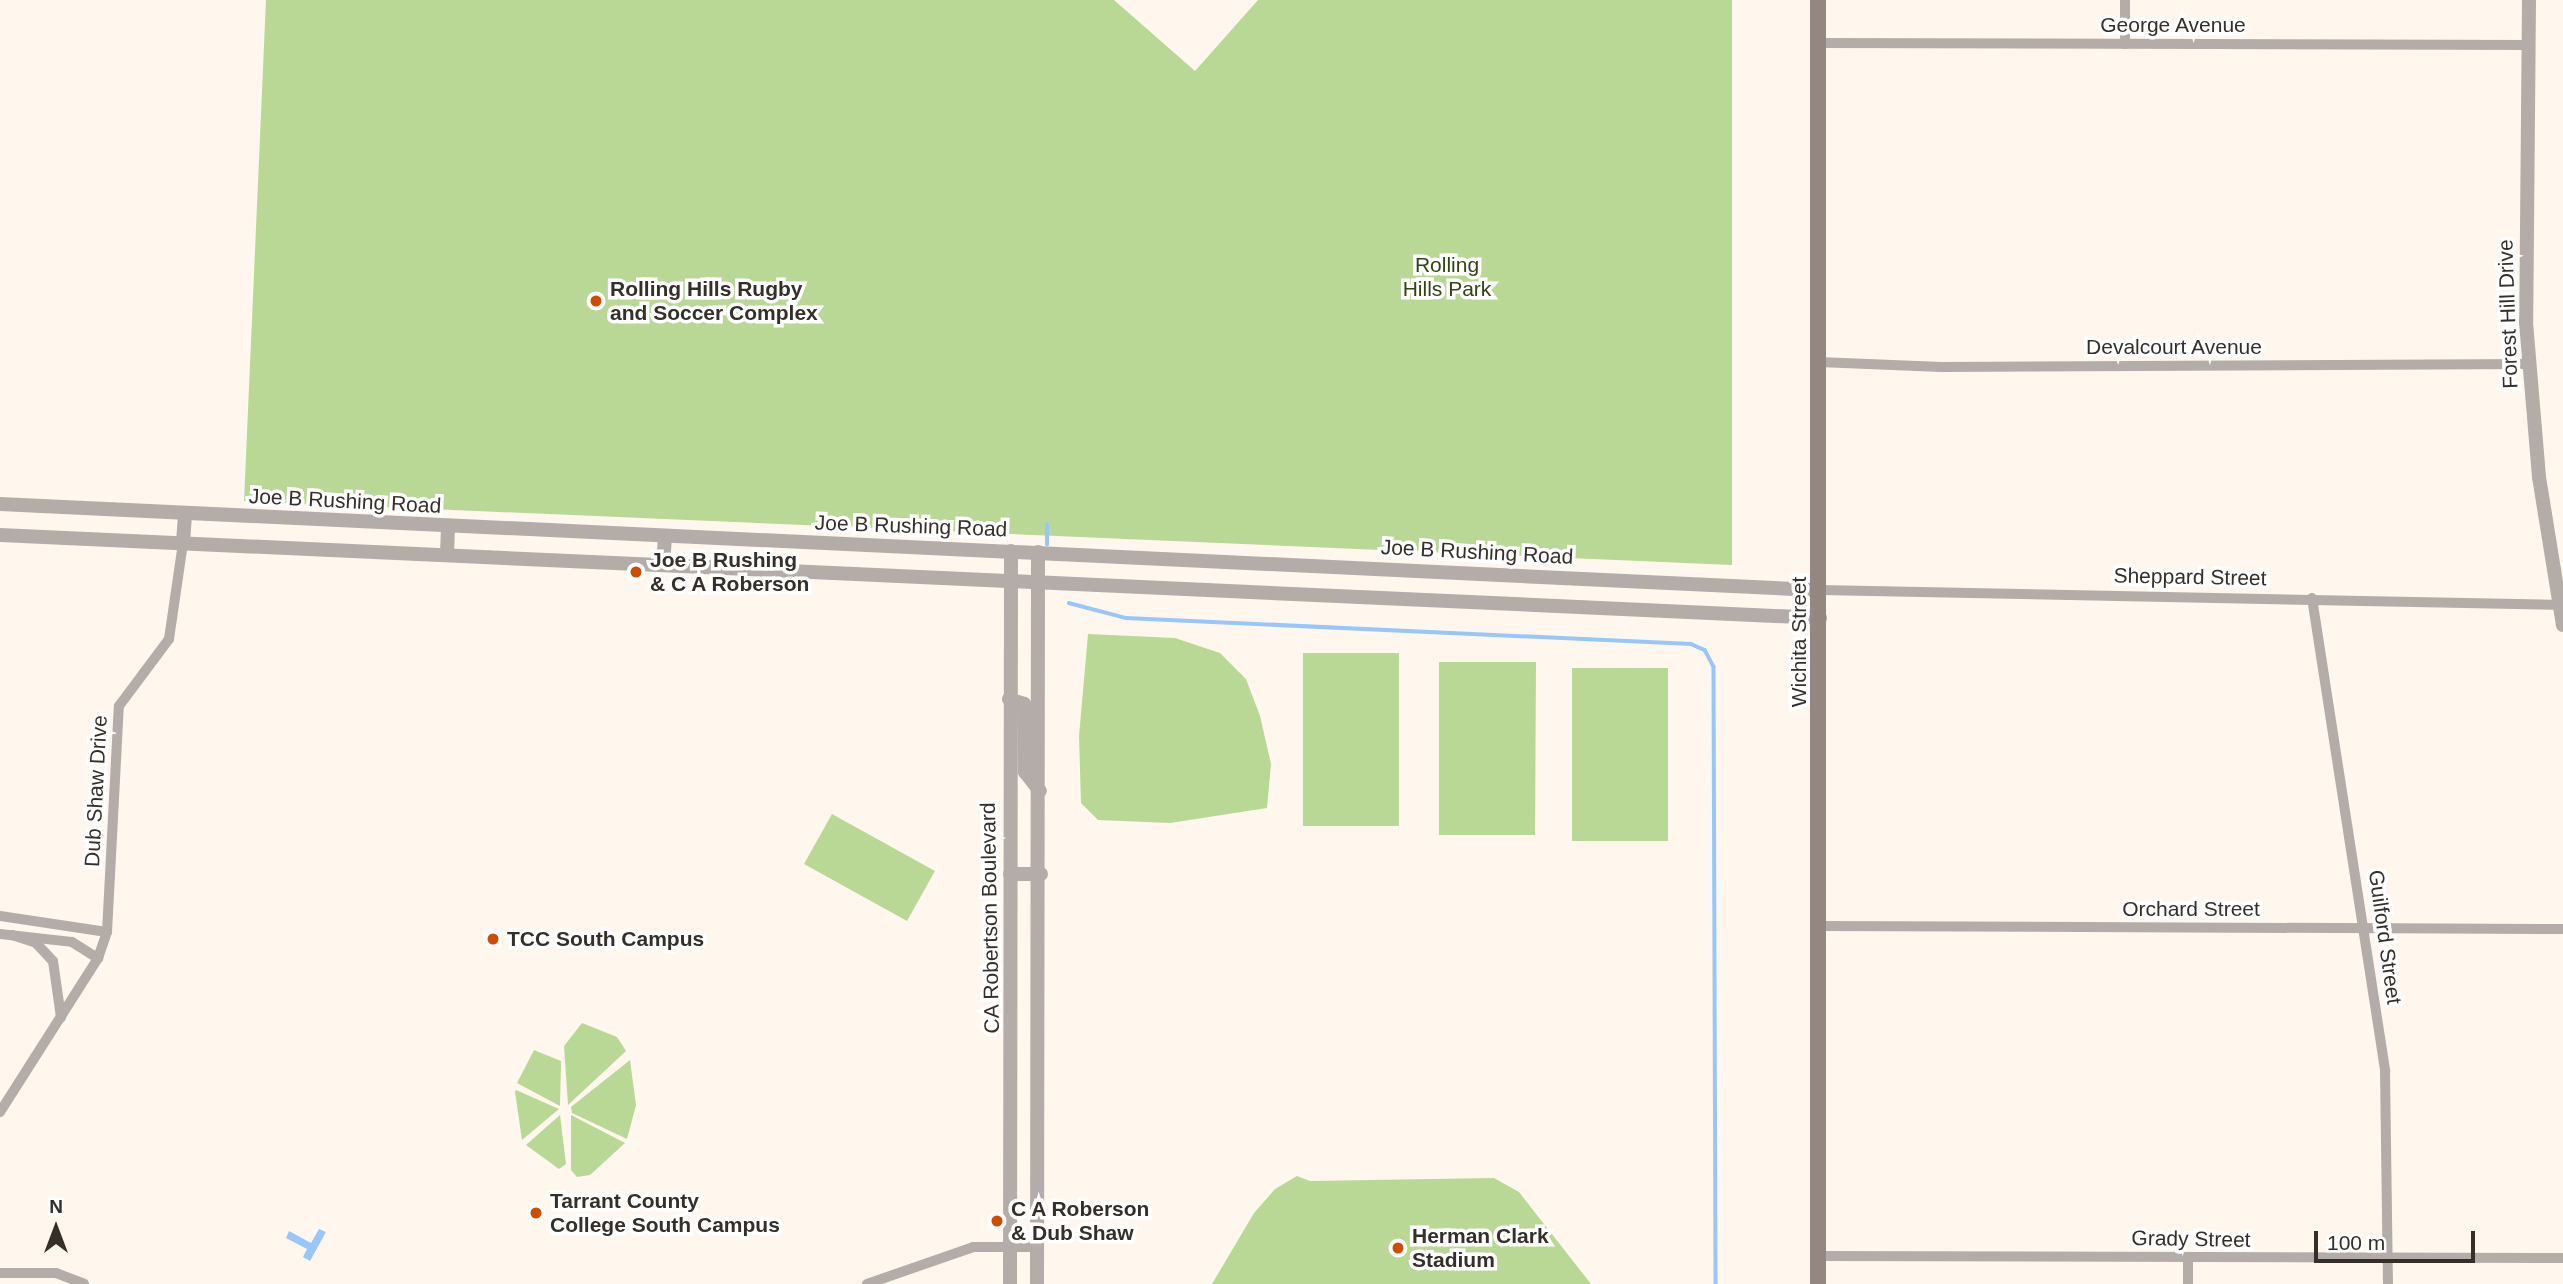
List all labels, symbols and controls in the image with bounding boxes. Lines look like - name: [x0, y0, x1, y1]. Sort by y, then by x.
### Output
- street label: George Avenue: [2100, 12, 2246, 38]
- street label: Forest Hill Drive: [2493, 239, 2523, 389]
- park label: Rolling Hills Park: [1403, 252, 1491, 302]
- place label: Rolling Hills Rugby and Soccer Complex: [610, 276, 818, 326]
- marker: Rolling Hills Rugby and Soccer Complex: [588, 293, 604, 309]
- street label: Devalcourt Avenue: [2085, 334, 2263, 360]
- street label: Joe B Rushing Road: [248, 483, 442, 519]
- street label: Joe B Rushing Road: [814, 510, 1008, 542]
- street label: Joe B Rushing Road: [1380, 534, 1574, 570]
- place label: Joe B Rushing & C A Roberson: [650, 547, 811, 597]
- street label: Sheppard Street: [2113, 563, 2267, 591]
- marker: Joe B Rushing & C A Roberson: [628, 564, 644, 580]
- street label: Wichita Street: [1786, 577, 1812, 707]
- street label: Dub Shaw Drive: [79, 715, 113, 867]
- street label: CA Robertson Boulevard: [975, 802, 1005, 1034]
- street label: Guilford Street: [2363, 868, 2407, 1006]
- street label: Orchard Street: [2122, 896, 2260, 922]
- place label: TCC South Campus: [507, 926, 704, 952]
- marker: TCC South Campus: [485, 931, 501, 947]
- place label: Tarrant County College South Campus: [550, 1188, 780, 1238]
- north arrow: [21, 1193, 91, 1263]
- text: N: [49, 1196, 63, 1217]
- place label: C A Roberson & Dub Shaw: [1011, 1196, 1151, 1246]
- marker: Tarrant County College South Campus: [528, 1205, 544, 1221]
- marker: C A Roberson & Dub Shaw: [989, 1213, 1005, 1229]
- scale bar: [2318, 1218, 2479, 1262]
- place label: Herman Clark Stadium: [1412, 1223, 1549, 1273]
- street label: Grady Street: [2131, 1225, 2251, 1253]
- text: 100 m: [2327, 1231, 2385, 1254]
- marker: Herman Clark Stadium: [1390, 1240, 1406, 1256]

